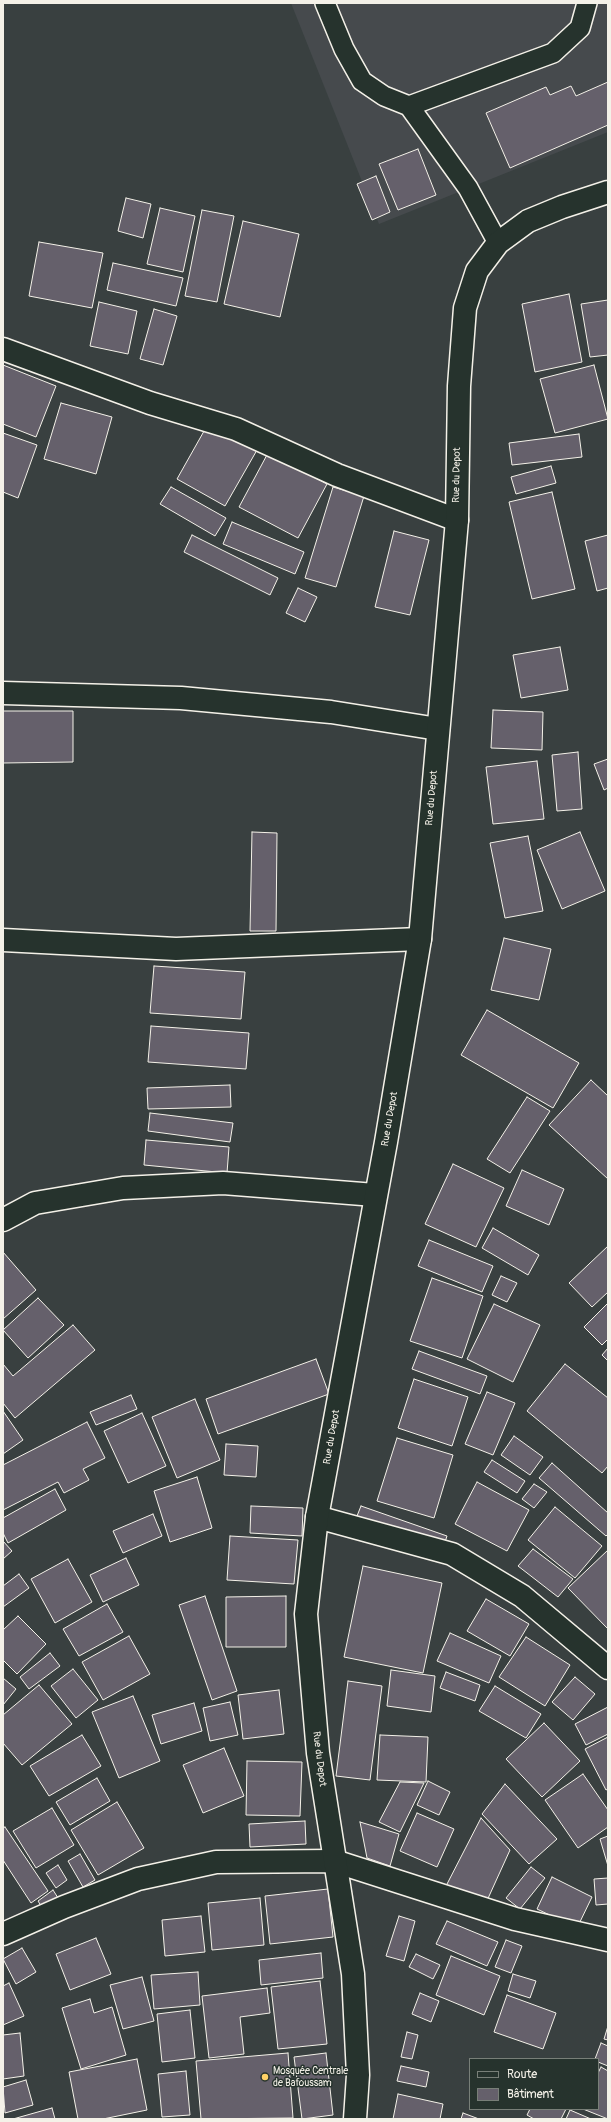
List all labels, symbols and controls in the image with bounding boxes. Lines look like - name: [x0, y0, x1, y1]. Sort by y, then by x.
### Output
- street label: Rue du Depot: [451, 447, 463, 503]
- street label: Rue du Depot: [424, 770, 440, 826]
- street label: Rue du Depot: [379, 1091, 401, 1147]
- street label: Rue du Depot: [321, 1409, 343, 1465]
- street label: Rue du Depot: [310, 1731, 328, 1787]
- legend: [469, 2058, 599, 2110]
- place label: Mosquée Centrale de Bafoussam: [273, 2065, 348, 2088]
- text: Route: [507, 2067, 537, 2082]
- marker: Mosquée Centrale de Bafoussam: [260, 2072, 270, 2082]
- text: Bâtiment: [507, 2087, 554, 2102]

